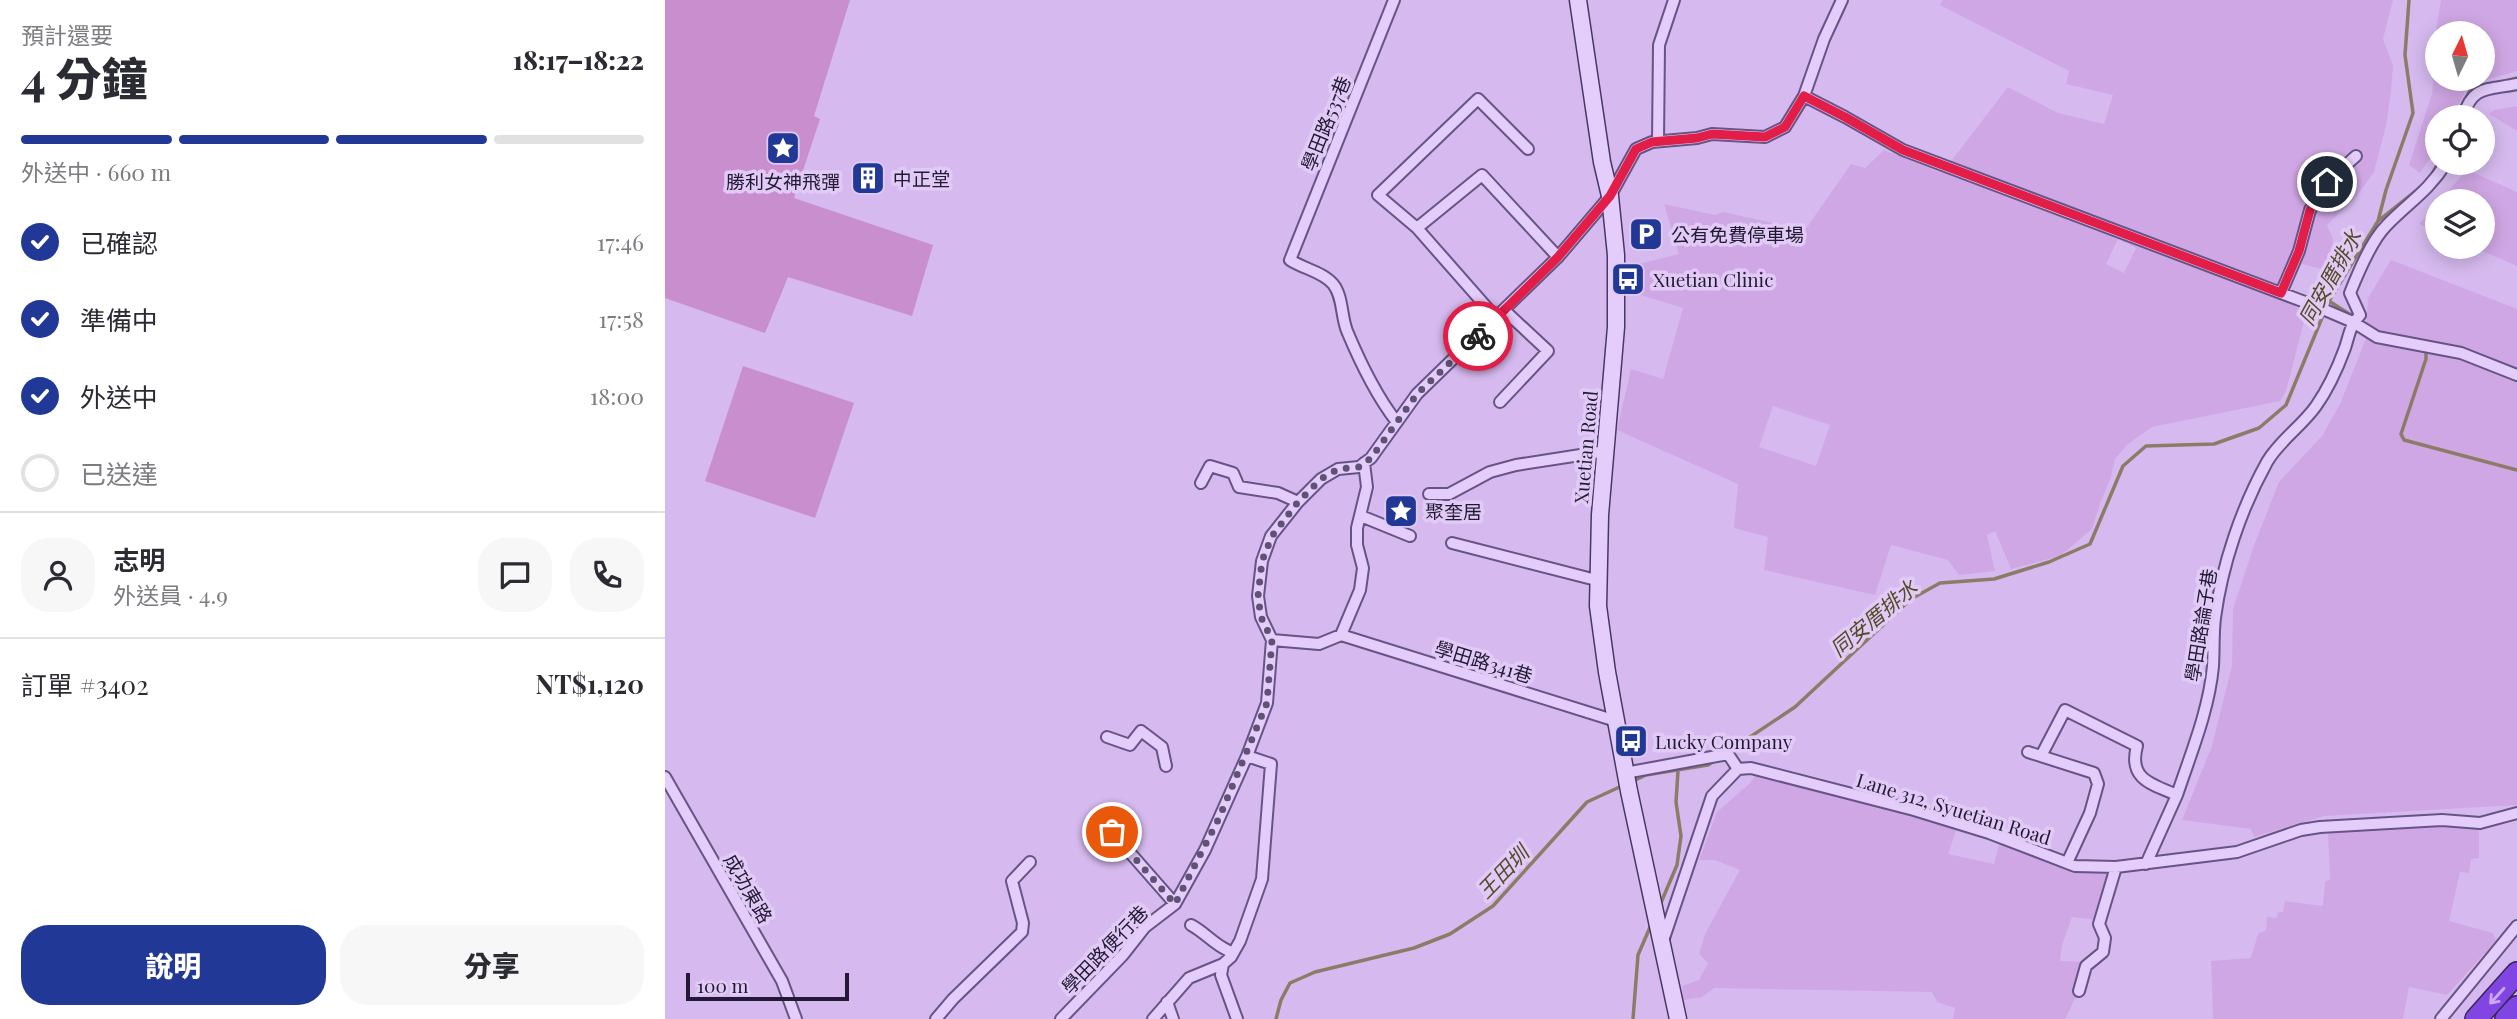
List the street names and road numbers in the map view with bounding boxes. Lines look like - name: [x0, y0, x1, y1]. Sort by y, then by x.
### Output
- street label: 學田路537巷: [1294, 72, 1356, 174]
- street label: Xuetian Road: [1567, 389, 1603, 505]
- street label: 學田路論子巷: [2178, 567, 2222, 683]
- street label: 學田路341巷: [1432, 634, 1536, 688]
- street label: Lane 312, Syuetian Road: [1853, 766, 2055, 850]
- street label: 成功東路: [719, 849, 779, 927]
- street label: 學田路便行巷: [1055, 899, 1153, 999]

